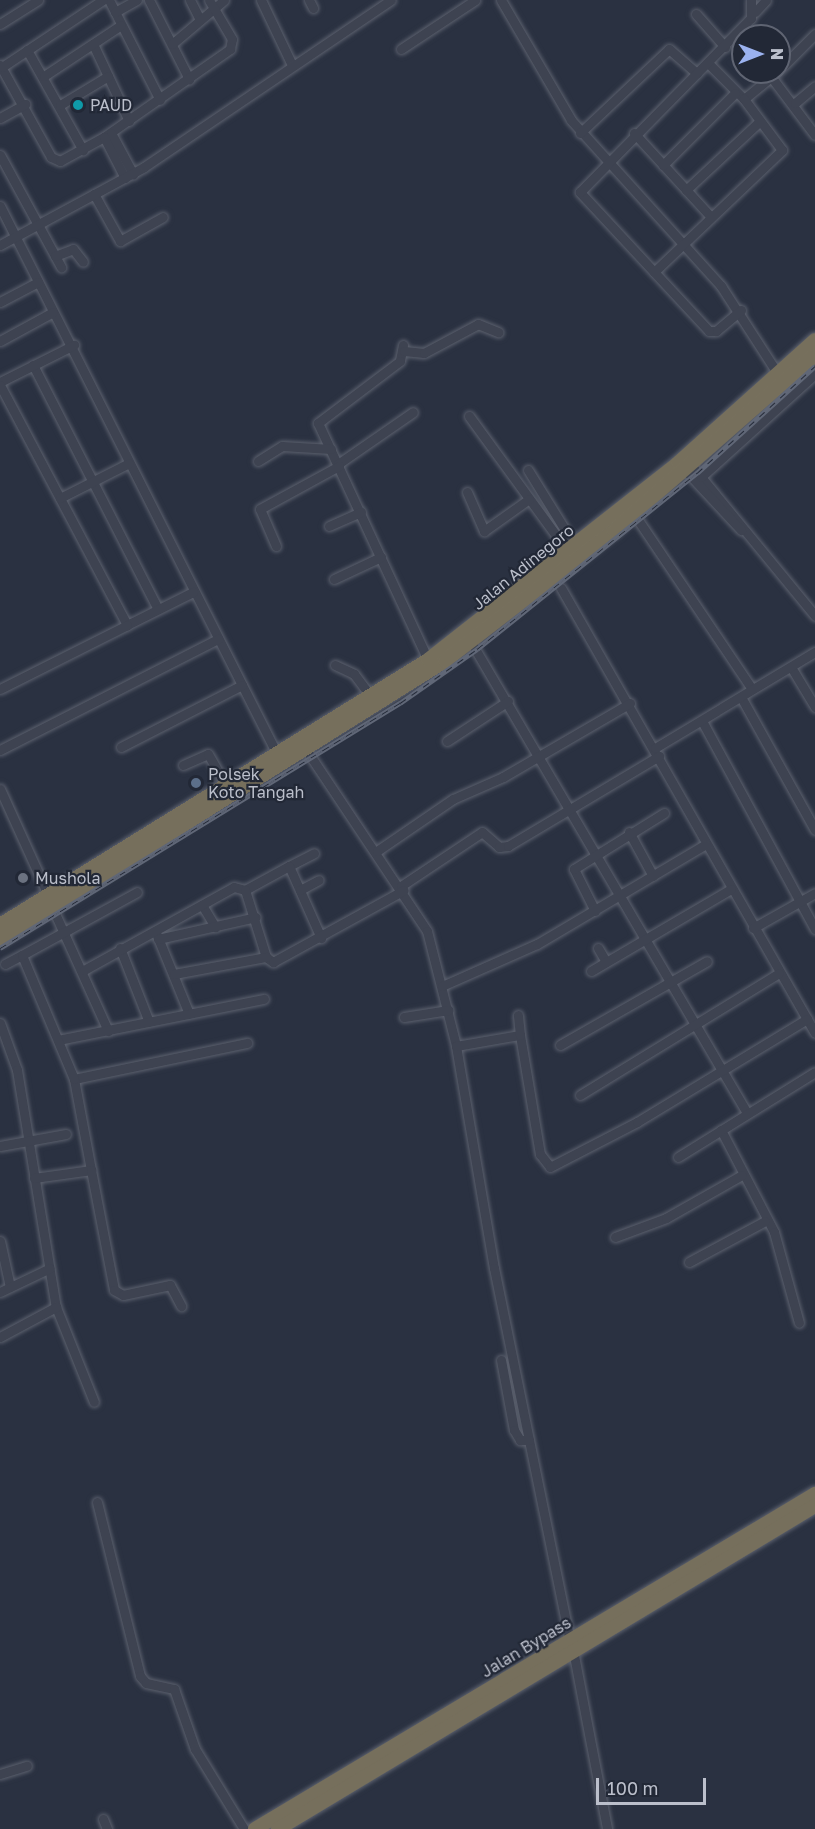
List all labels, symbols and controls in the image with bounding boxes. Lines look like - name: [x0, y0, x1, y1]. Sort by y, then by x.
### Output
- north arrow: [731, 24, 791, 84]
- text: N: [767, 48, 787, 60]
- place label: PAUD: [90, 95, 132, 115]
- marker: PAUD: [71, 98, 85, 112]
- street label: Jalan Adinegoro: [468, 520, 578, 614]
- place label: Polsek Koto Tangah: [208, 764, 304, 802]
- marker: Polsek Koto Tangah: [189, 776, 203, 790]
- place label: Mushola: [35, 868, 101, 888]
- marker: Mushola: [16, 871, 30, 885]
- street label: Jalan Bypass: [478, 1613, 574, 1681]
- scale bar: [599, 1766, 708, 1804]
- text: 100 m: [607, 1777, 658, 1799]

